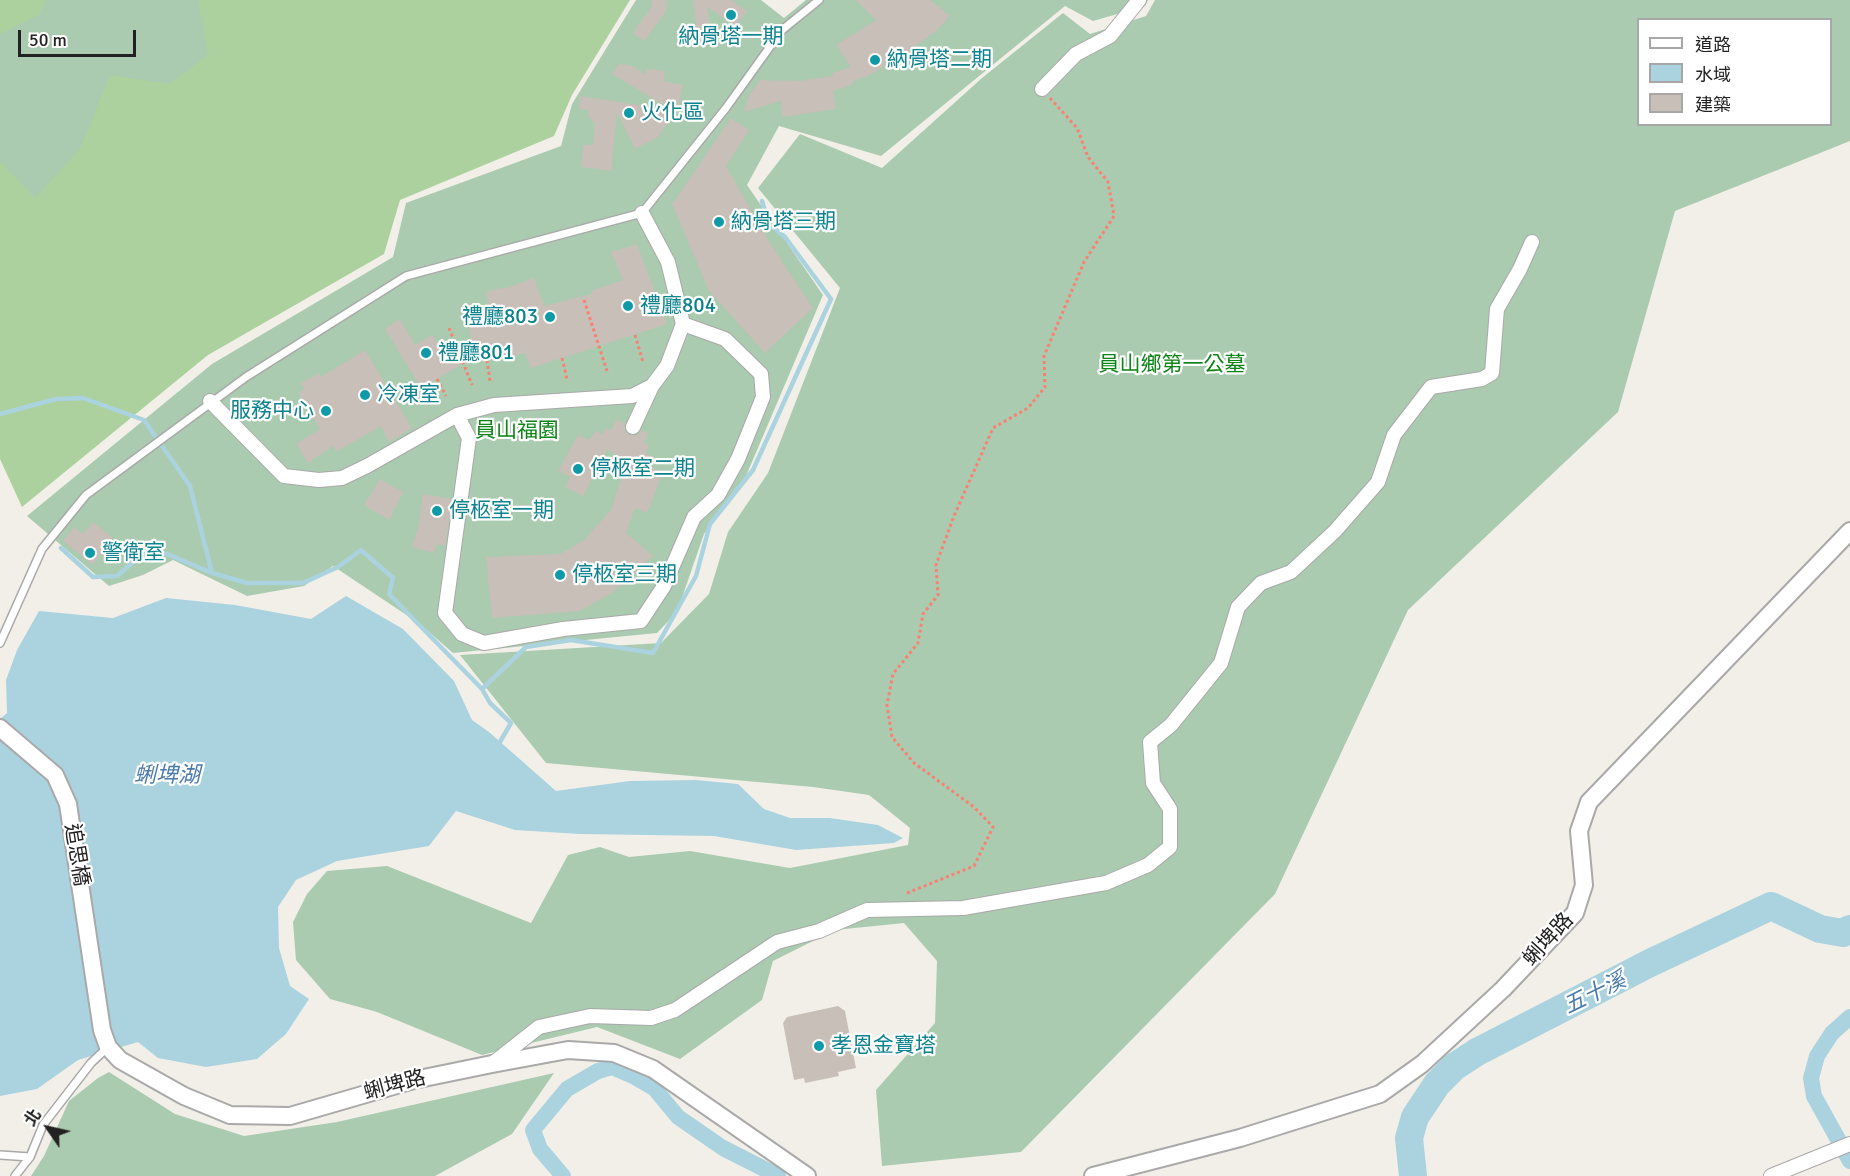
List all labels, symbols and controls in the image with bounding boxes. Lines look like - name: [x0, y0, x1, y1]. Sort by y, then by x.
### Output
- marker: 納骨塔一期: [724, 8, 738, 22]
- scale bar: [21, 18, 140, 56]
- legend: [1637, 18, 1832, 126]
- place label: 納骨塔一期: [679, 24, 783, 50]
- text: 50 m: [29, 29, 67, 51]
- text: 道路: [1695, 34, 1731, 56]
- place label: 納骨塔二期: [887, 47, 992, 73]
- marker: 納骨塔二期: [868, 53, 882, 67]
- text: 水域: [1695, 64, 1731, 86]
- text: 建築: [1695, 94, 1731, 116]
- place label: 火化區: [641, 100, 704, 126]
- marker: 火化區: [622, 106, 636, 120]
- place label: 納骨塔三期: [731, 209, 836, 235]
- marker: 納骨塔三期: [712, 215, 726, 229]
- place label: 禮廳804: [640, 293, 716, 319]
- marker: 禮廳804: [621, 299, 635, 313]
- place label: 禮廳803: [462, 304, 538, 330]
- marker: 禮廳803: [543, 310, 557, 324]
- place label: 禮廳801: [438, 340, 514, 366]
- marker: 禮廳801: [419, 346, 433, 360]
- park label: 員山鄉第一公墓: [1099, 352, 1245, 378]
- place label: 冷凍室: [377, 382, 440, 408]
- marker: 冷凍室: [358, 388, 372, 402]
- place label: 服務中心: [230, 398, 314, 424]
- marker: 服務中心: [319, 404, 333, 418]
- park label: 員山福園: [475, 418, 559, 444]
- place label: 停柩室二期: [590, 456, 695, 482]
- marker: 停柩室二期: [571, 462, 585, 476]
- place label: 停柩室一期: [449, 498, 554, 524]
- marker: 停柩室一期: [430, 504, 444, 518]
- place label: 警衛室: [102, 540, 165, 566]
- marker: 警衛室: [83, 546, 97, 560]
- place label: 停柩室三期: [572, 562, 677, 588]
- marker: 停柩室三期: [553, 568, 567, 582]
- water label: 蜊埤湖: [134, 763, 200, 789]
- street label: 追思橋: [59, 822, 93, 888]
- street label: 蜊埤路: [1519, 908, 1579, 972]
- water label: 五十溪: [1560, 968, 1630, 1020]
- place label: 孝恩金寶塔: [831, 1033, 936, 1059]
- marker: 孝恩金寶塔: [812, 1039, 826, 1053]
- street label: 蜊埤路: [361, 1066, 429, 1106]
- north arrow: [18, 1098, 78, 1158]
- text: 北: [20, 1106, 46, 1130]

